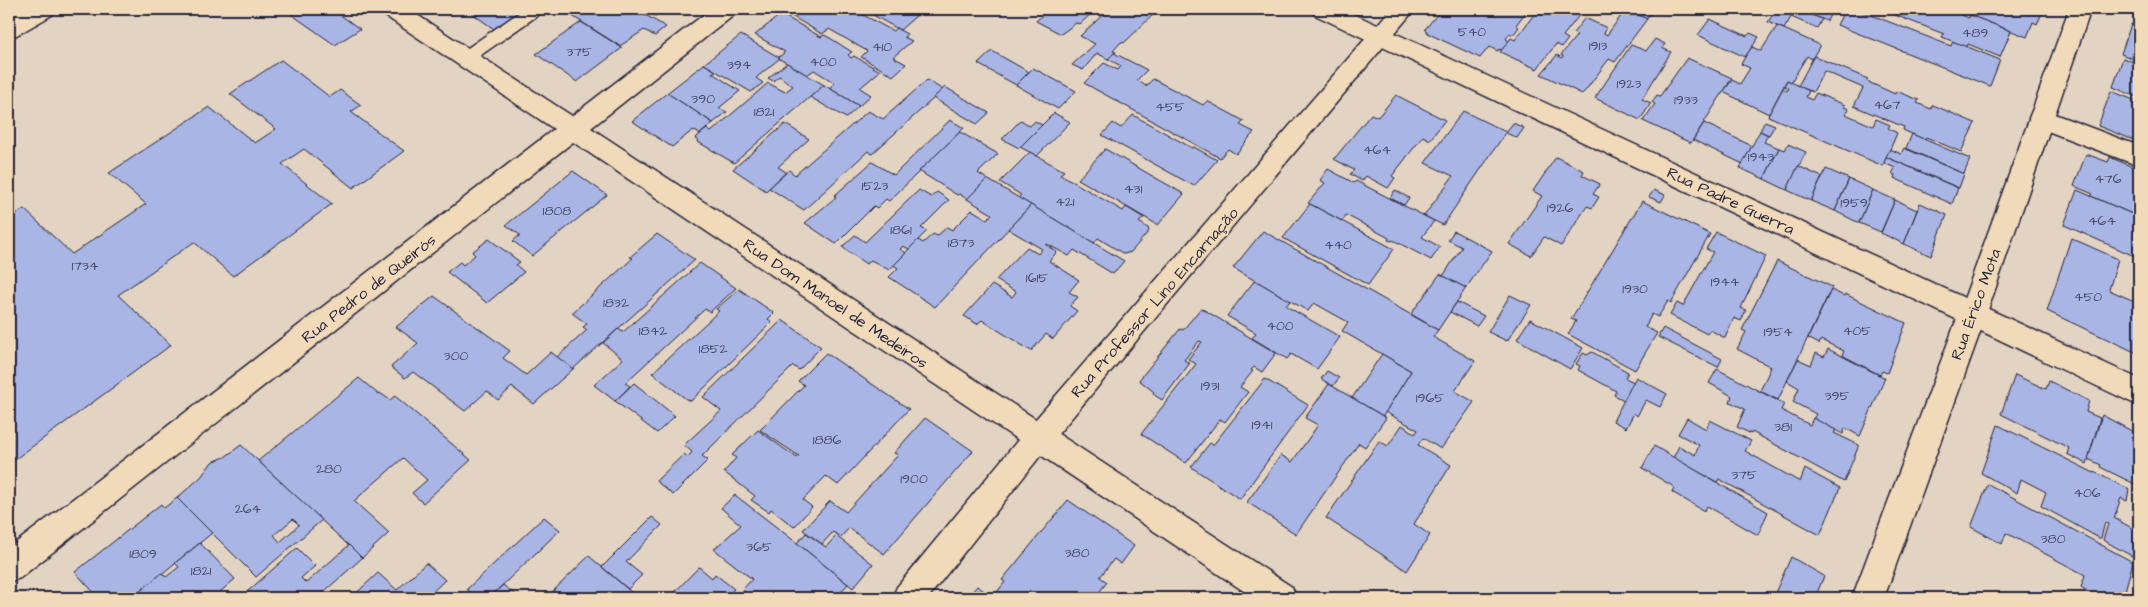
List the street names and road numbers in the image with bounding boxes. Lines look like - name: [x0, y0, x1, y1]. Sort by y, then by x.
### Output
- street label: Rua Padre Guerra: [1663, 162, 1798, 240]
- street label: Rua Professor Lino Encarnação: [1066, 203, 1244, 402]
- street label: Rua Pedro de Queirós: [297, 229, 440, 348]
- street label: Rua Dom Manoel de Medeiros: [739, 234, 932, 374]
- street label: Rua Érico Mota: [1946, 246, 2006, 363]

